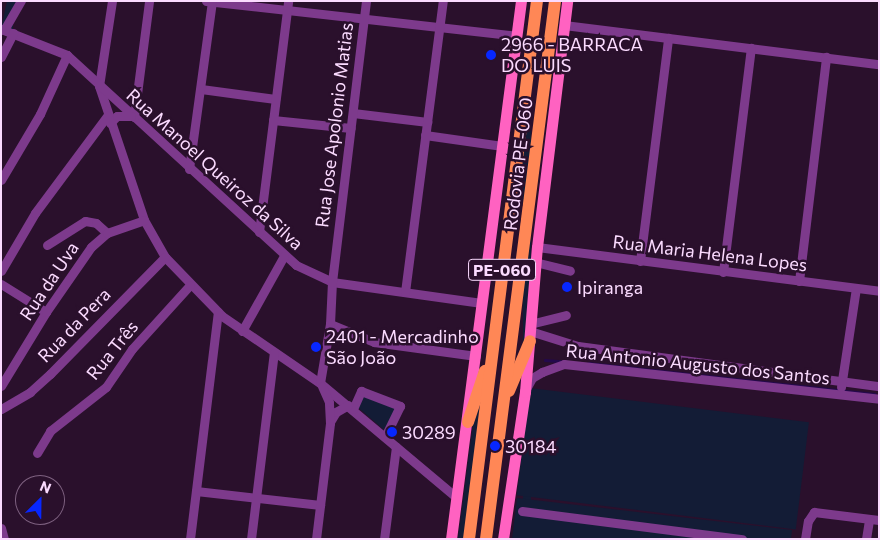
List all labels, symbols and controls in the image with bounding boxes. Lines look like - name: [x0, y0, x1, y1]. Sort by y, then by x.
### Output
- street label: Rua Jose Apolonio Matias: [311, 21, 357, 229]
- place label: 2966 - BARRACA DO LUIS: [501, 34, 643, 76]
- marker: 2966 - BARRACA DO LUIS: [485, 49, 497, 61]
- street label: Rua Manoel Queiroz da Silva: [122, 84, 308, 254]
- street label: Rodovia PE-060: [499, 96, 537, 232]
- street label: Rua Maria Helena Lopes: [612, 230, 808, 276]
- street label: Rua da Uva: [15, 238, 83, 324]
- road number: PE-060: [467, 256, 537, 284]
- place label: Ipiranga: [577, 276, 643, 298]
- marker: Ipiranga: [561, 281, 573, 293]
- street label: Rua da Pera: [33, 283, 115, 367]
- street label: Rua Três: [82, 316, 142, 384]
- place label: 2401 - Mercadinho São João: [326, 326, 479, 368]
- street label: Rua Antonio Augusto dos Santos: [565, 339, 831, 389]
- marker: 2401 - Mercadinho São João: [310, 341, 322, 353]
- place label: 30289: [402, 421, 456, 443]
- marker: 30289: [386, 426, 398, 438]
- place label: 30184: [505, 435, 556, 457]
- marker: 30184: [489, 440, 501, 452]
- north arrow: [15, 475, 65, 525]
- text: N: [38, 477, 54, 497]

